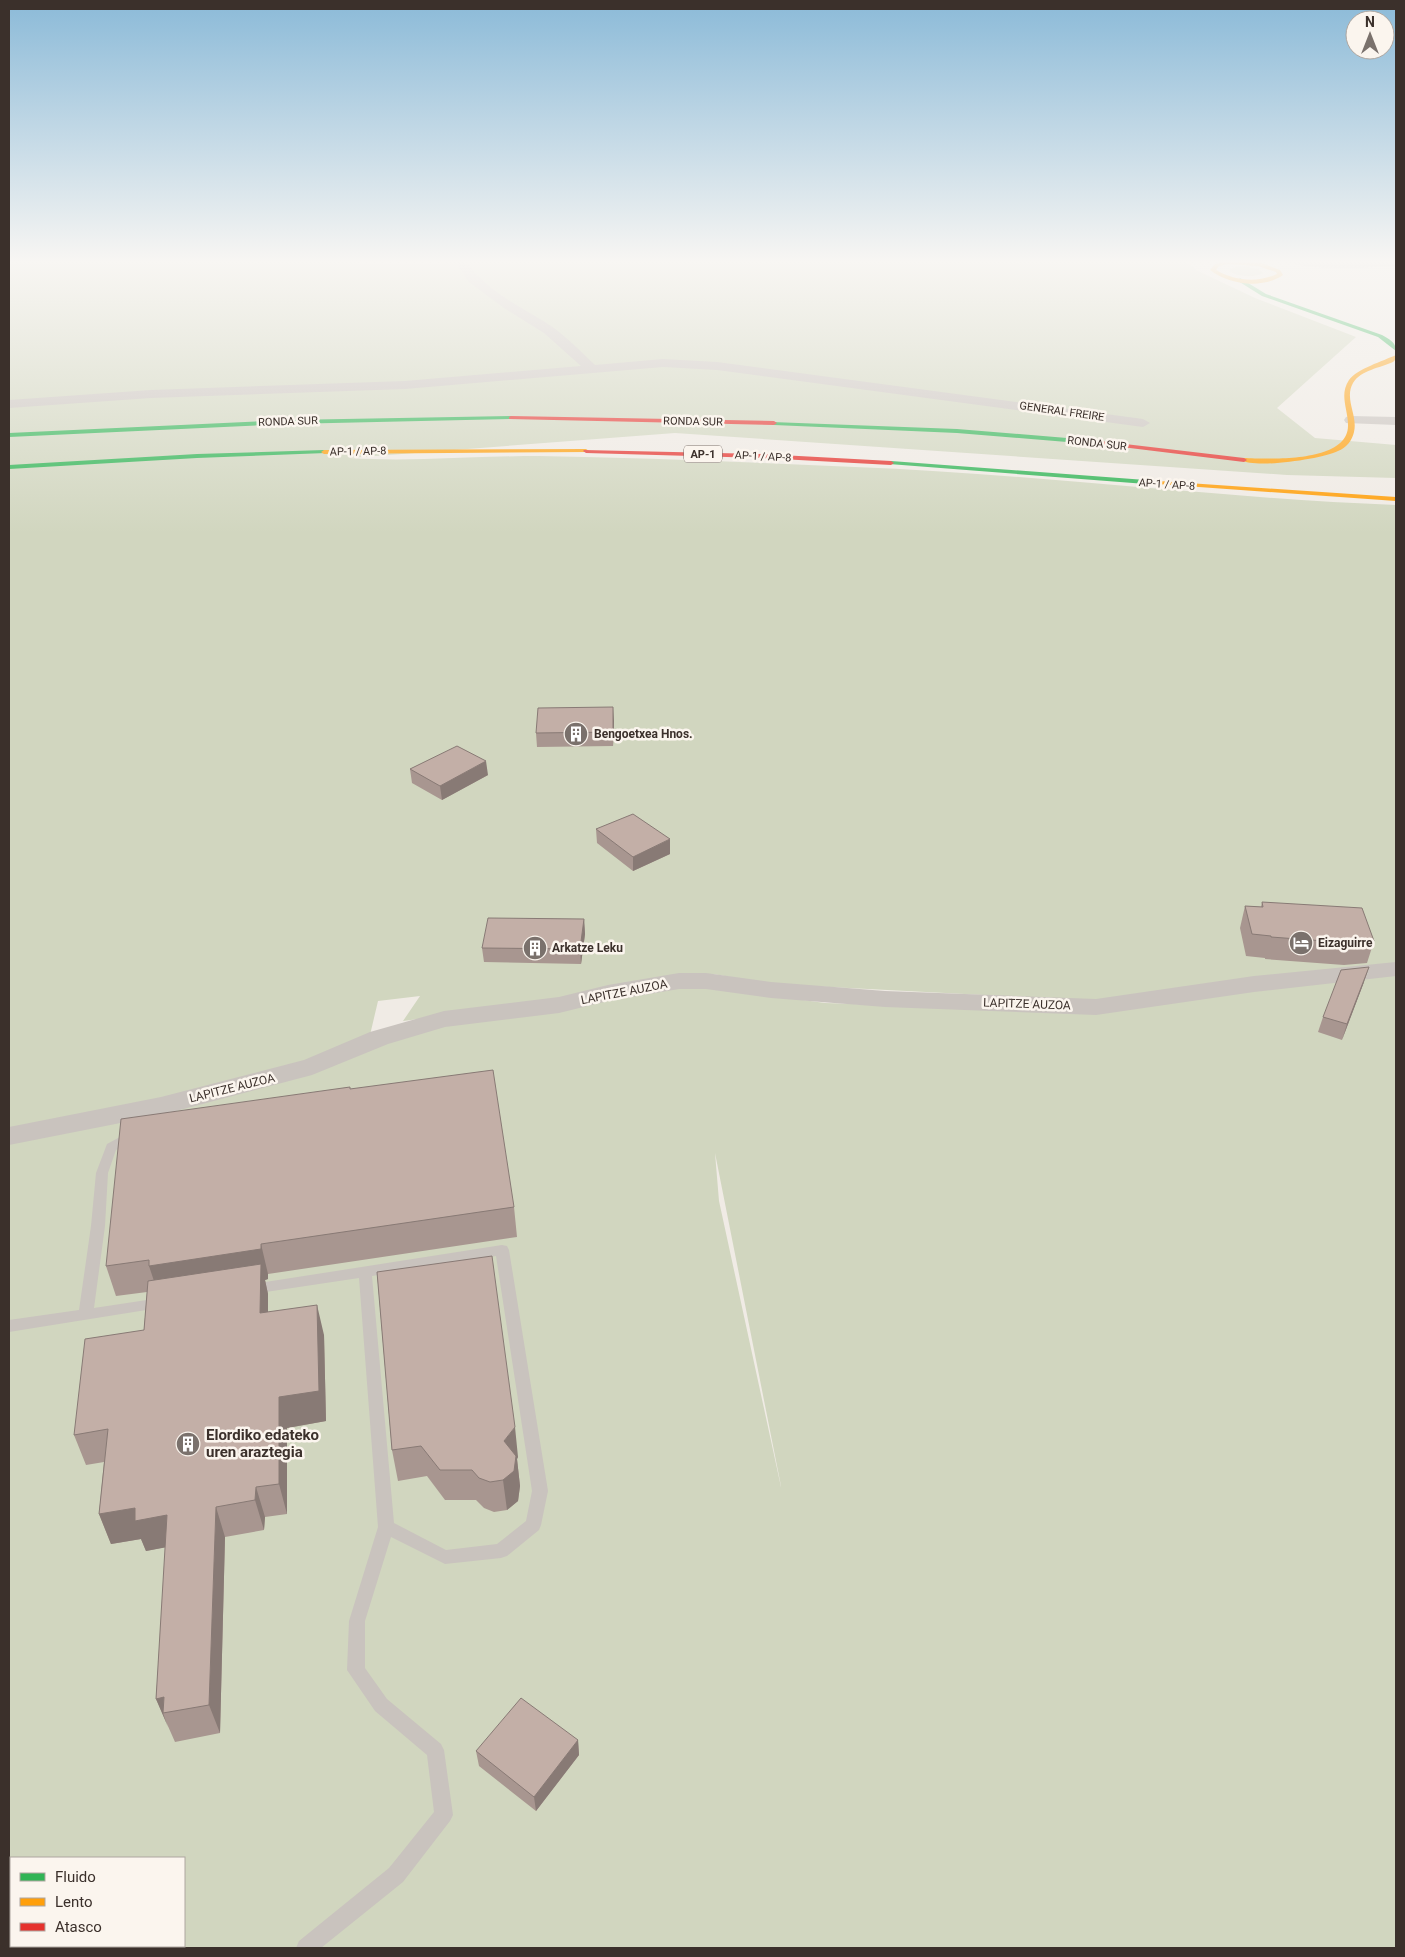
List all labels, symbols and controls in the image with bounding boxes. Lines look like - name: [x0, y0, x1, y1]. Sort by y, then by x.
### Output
- north arrow: [1345, 10, 1395, 60]
- text: N: [1365, 14, 1375, 30]
- street label: GENERAL FREIRE: [1019, 399, 1105, 424]
- street label: RONDA SUR: [258, 414, 318, 429]
- street label: RONDA SUR: [663, 414, 723, 429]
- street label: RONDA SUR: [1067, 434, 1128, 453]
- street label: AP-1 / AP-8: [330, 445, 386, 458]
- road number: AP-1: [684, 446, 722, 462]
- street label: AP-1 / AP-8: [734, 449, 792, 464]
- street label: AP-1 / AP-8: [1138, 476, 1196, 493]
- building icon: Bengoetxea Hnos.: [563, 721, 589, 747]
- place label: Bengoetxea Hnos.: [594, 727, 693, 741]
- hotel icon: Eizaguirre: [1288, 930, 1314, 956]
- building icon: Arkatze Leku: [522, 935, 548, 961]
- place label: Eizaguirre: [1318, 936, 1373, 950]
- place label: Arkatze Leku: [552, 941, 623, 955]
- street label: LAPITZE AUZOA: [580, 977, 669, 1007]
- street label: LAPITZE AUZOA: [983, 995, 1071, 1013]
- street label: LAPITZE AUZOA: [188, 1071, 276, 1105]
- place label: Elordiko edateko uren araztegia: [206, 1426, 319, 1461]
- building icon: Elordiko edateko uren araztegia: [175, 1431, 201, 1457]
- legend: [10, 1857, 185, 1947]
- text: Fluido: [55, 1868, 96, 1886]
- text: Lento: [55, 1893, 93, 1911]
- text: Atasco: [55, 1918, 102, 1936]

